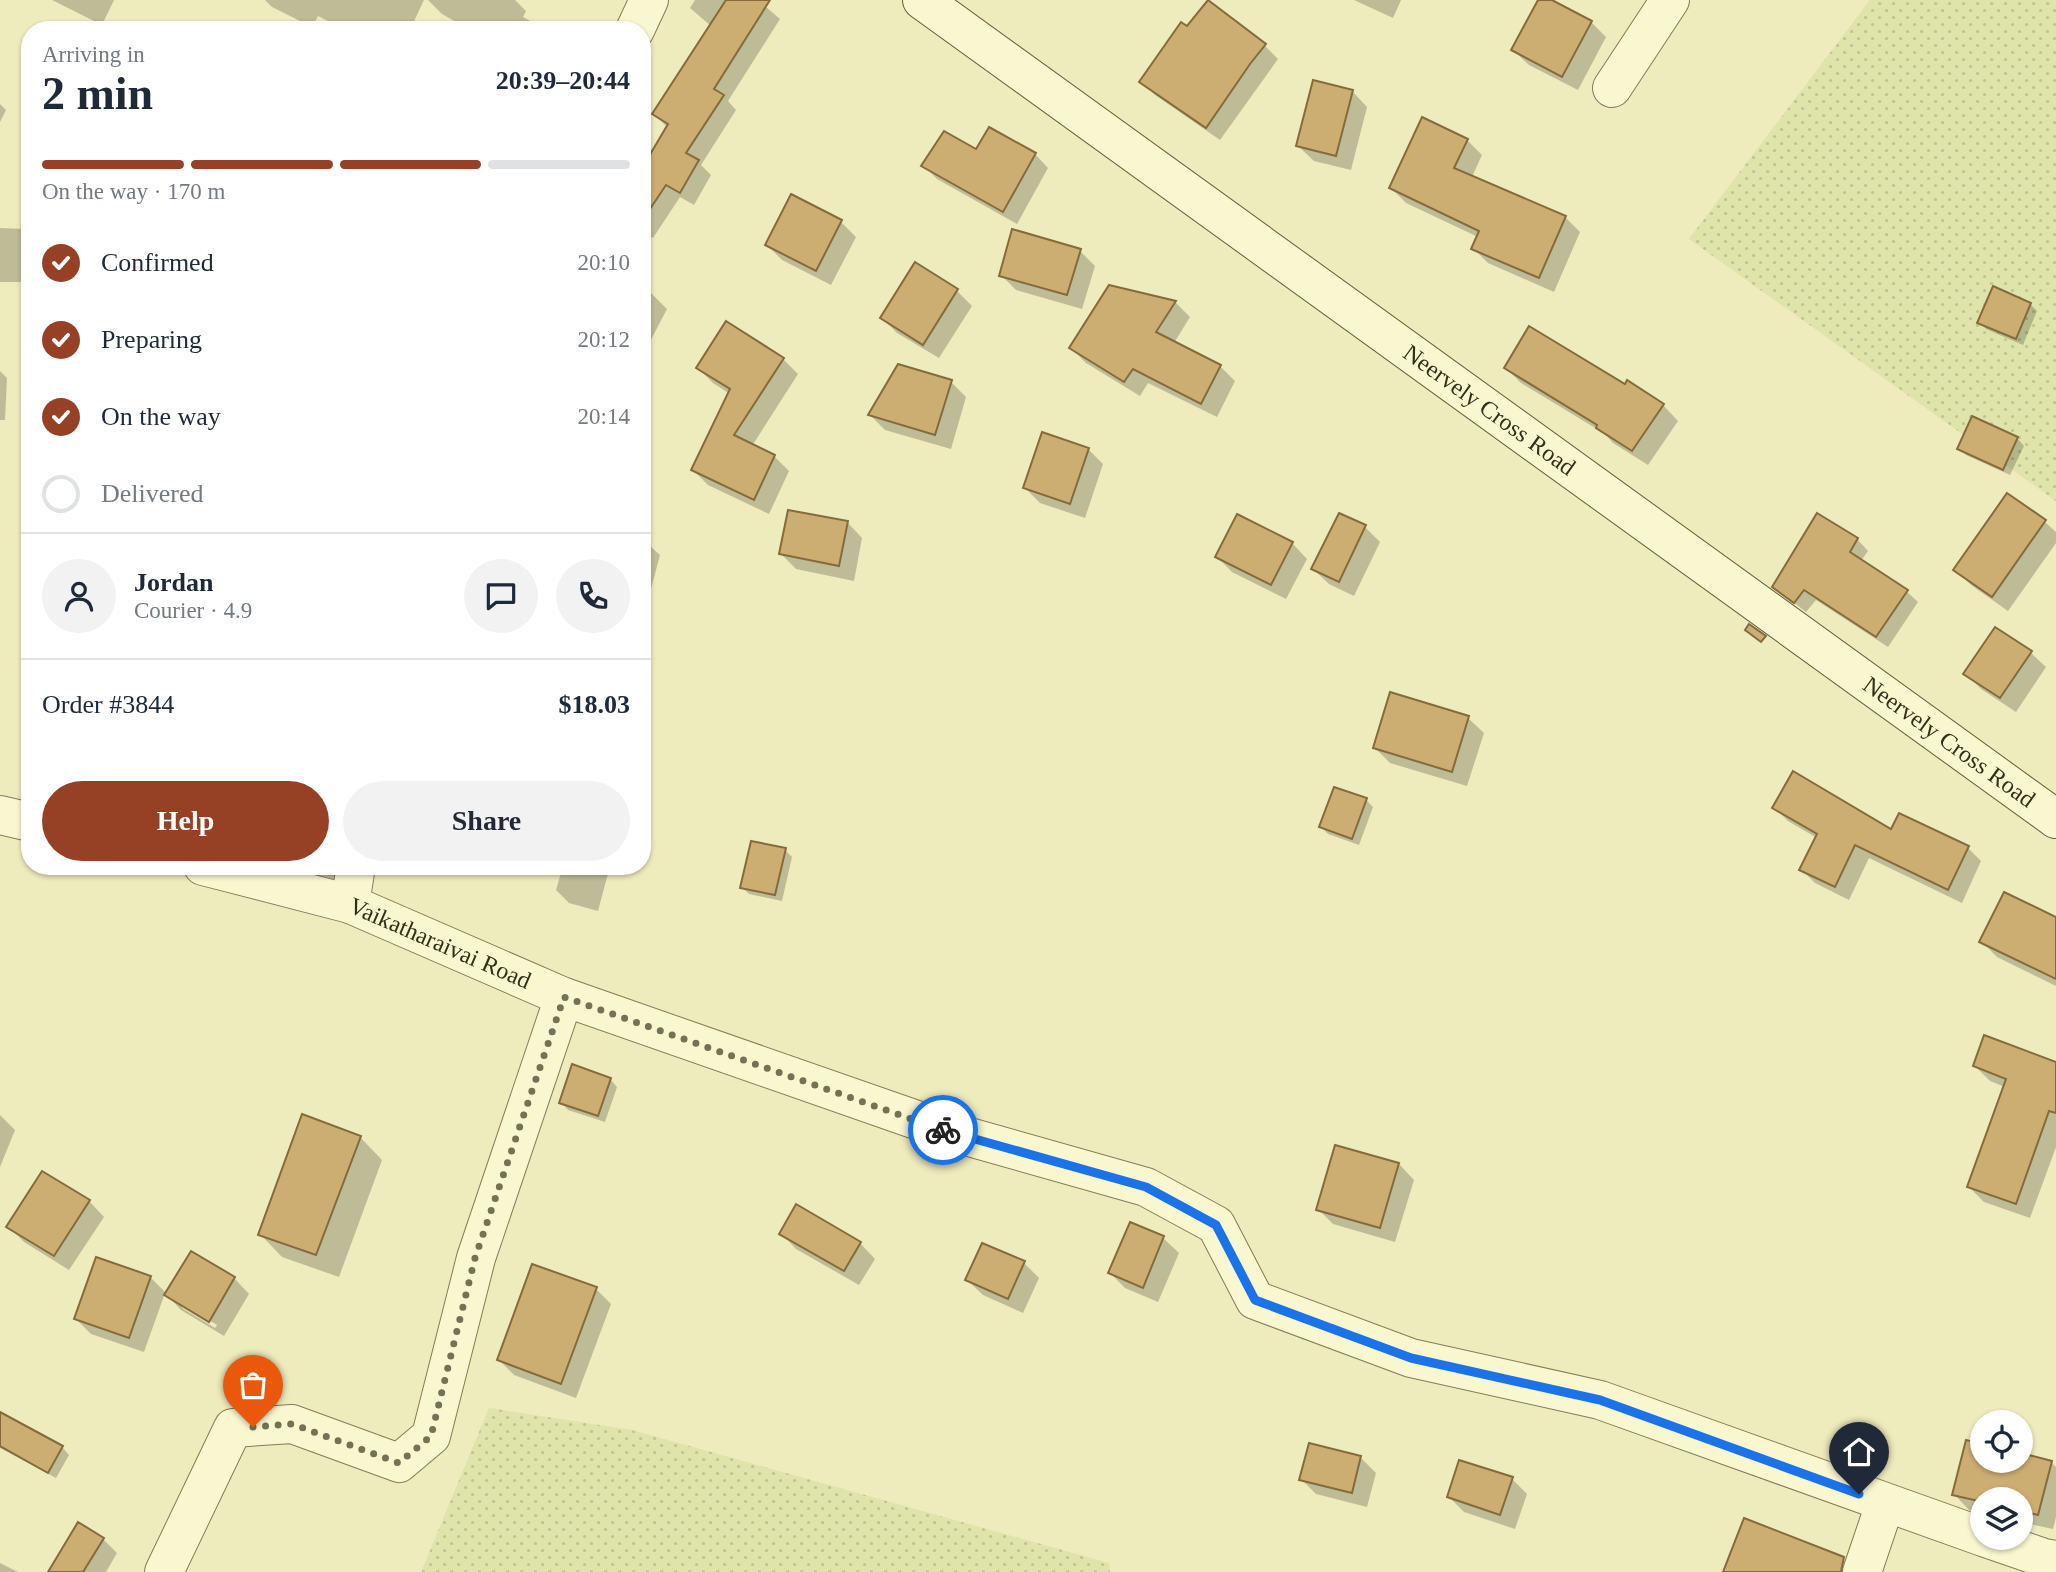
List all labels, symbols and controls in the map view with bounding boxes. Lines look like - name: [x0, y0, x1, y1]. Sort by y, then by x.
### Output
- text: Arriving in: [42, 42, 145, 67]
- text: 20:39–20:44: [496, 66, 630, 95]
- text: 2 min: [42, 68, 153, 119]
- text: On the way · 170 m: [42, 179, 225, 204]
- icon: check: [42, 244, 80, 282]
- text: Confirmed: [101, 248, 214, 277]
- text: 20:10: [578, 250, 630, 275]
- icon: check: [42, 321, 80, 359]
- text: Preparing: [101, 325, 202, 354]
- text: 20:12: [578, 327, 630, 352]
- street label: Neervely Cross Road: [1399, 339, 1580, 481]
- icon: check: [42, 398, 80, 436]
- text: On the way: [101, 402, 221, 431]
- text: 20:14: [578, 404, 630, 429]
- text: Delivered: [101, 479, 204, 508]
- button: person: [42, 559, 116, 633]
- button: chat: [464, 559, 538, 633]
- button: phone: [556, 559, 630, 633]
- text: Jordan: [134, 568, 213, 597]
- text: Courier · 4.9: [134, 598, 252, 623]
- street label: Neervely Cross Road: [1858, 671, 2040, 812]
- text: Order #3844: [42, 690, 174, 719]
- text: $18.03: [559, 690, 630, 719]
- button: Help: [42, 781, 329, 861]
- button: Share: [343, 781, 630, 861]
- street label: Vaikatharaivai Road: [345, 892, 535, 994]
- courier: [908, 1095, 978, 1165]
- icon: bike: [924, 1111, 962, 1149]
- pin: [223, 1355, 283, 1427]
- icon: bag: [234, 1366, 272, 1404]
- map controls: [1970, 1410, 2033, 1550]
- button: locate: [1970, 1410, 2033, 1473]
- pin: [1829, 1422, 1889, 1494]
- icon: home: [1840, 1433, 1878, 1471]
- button: layers: [1970, 1487, 2033, 1550]

